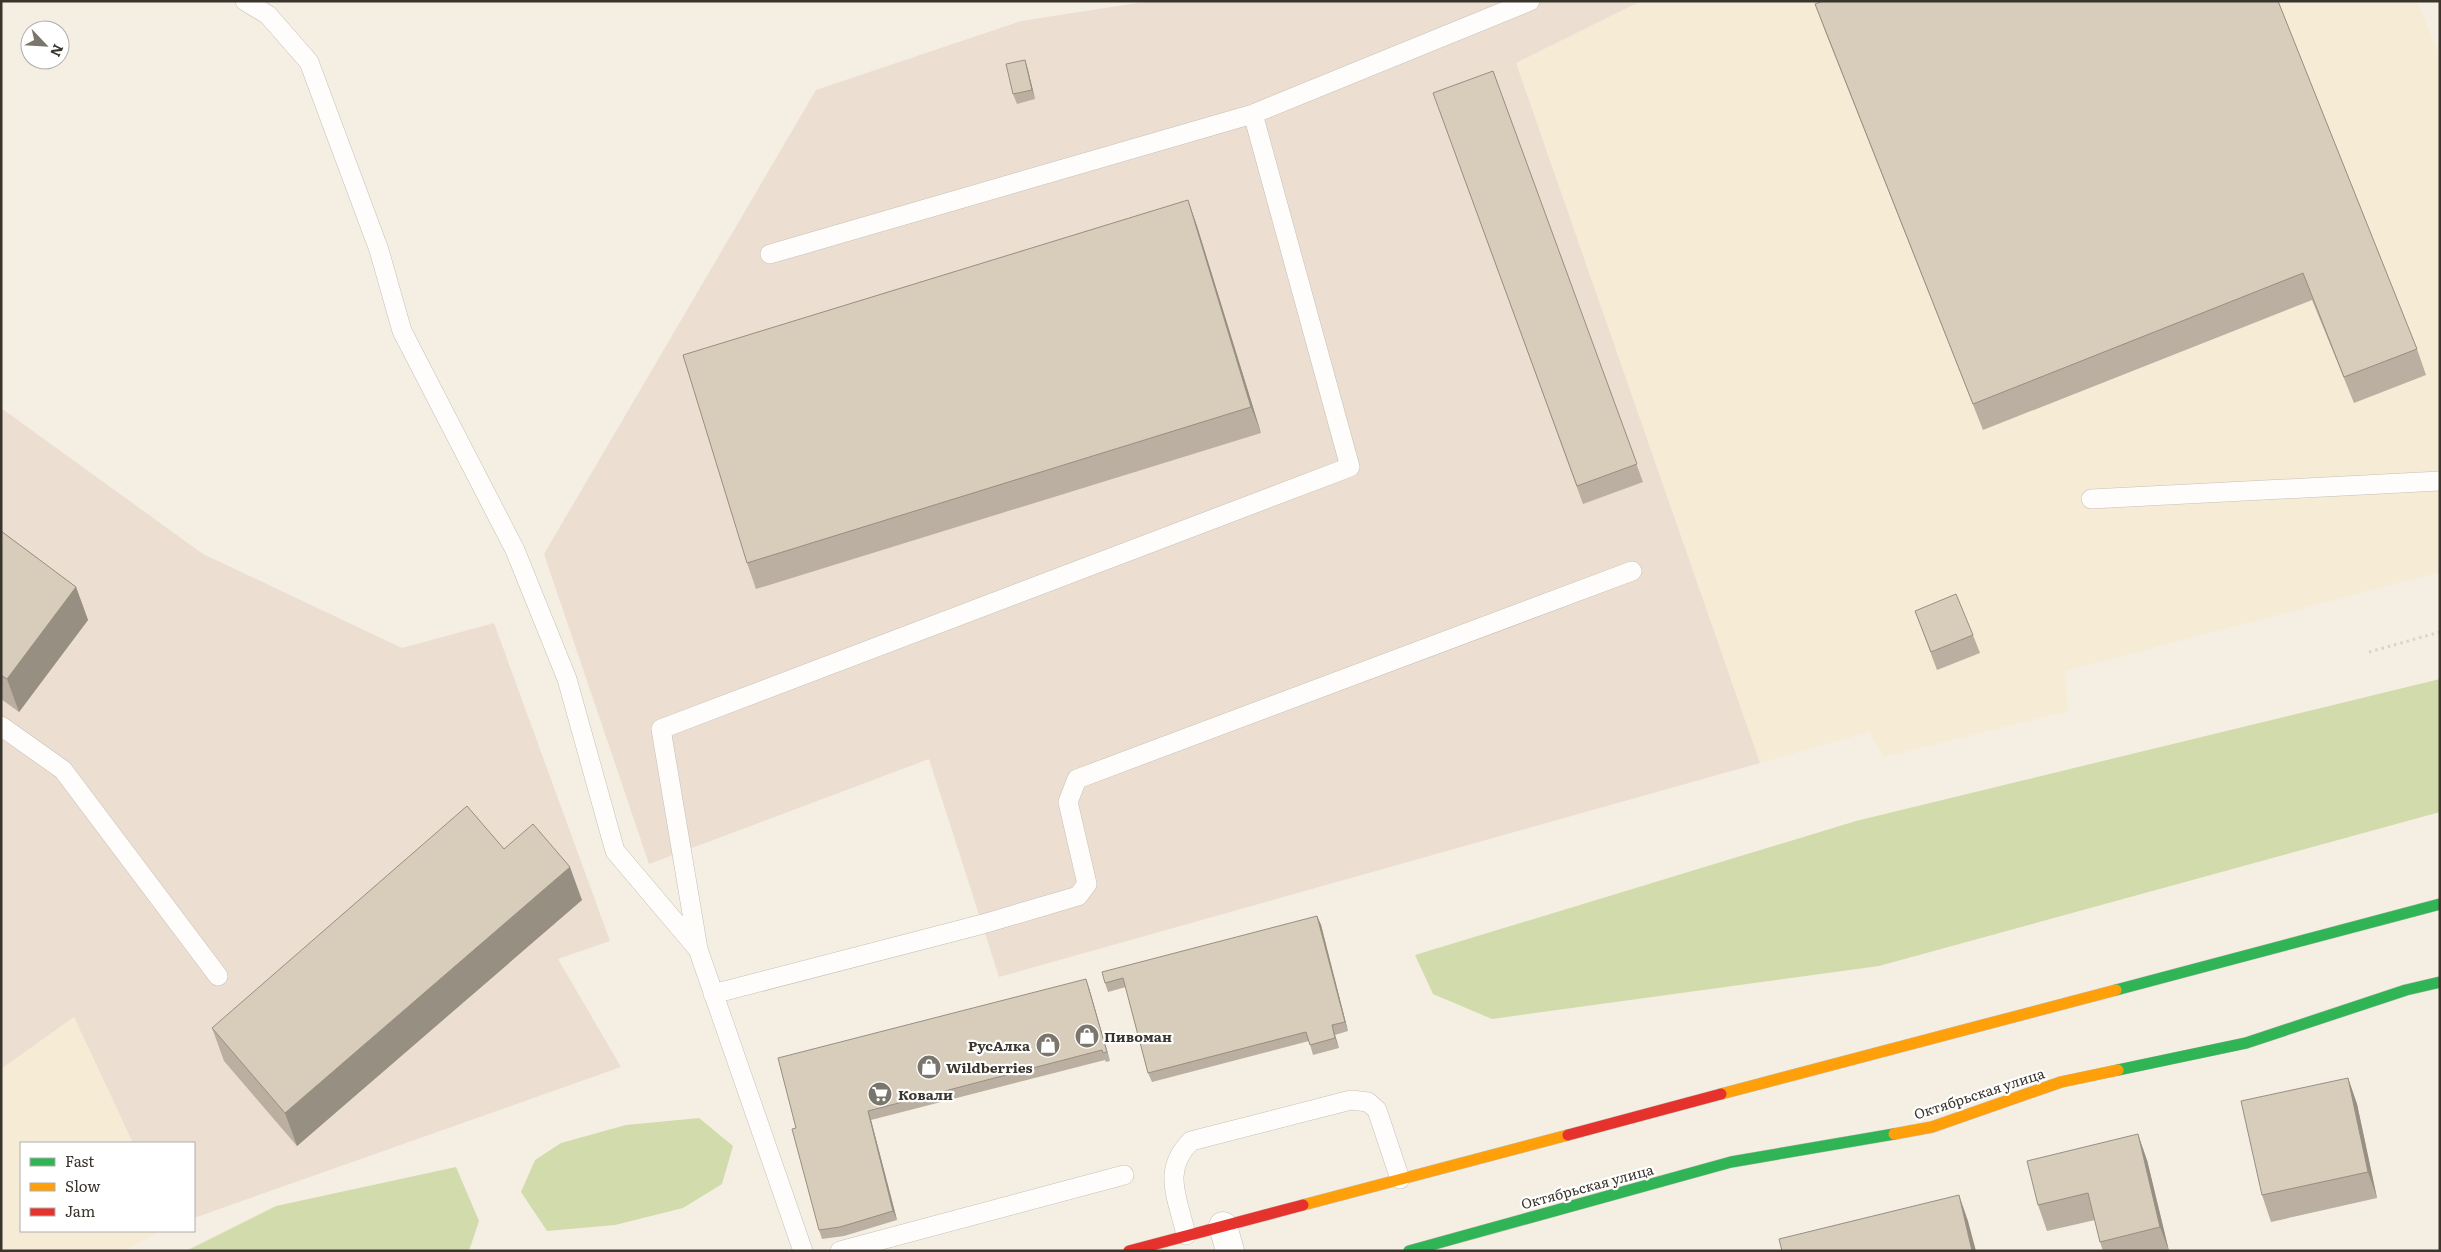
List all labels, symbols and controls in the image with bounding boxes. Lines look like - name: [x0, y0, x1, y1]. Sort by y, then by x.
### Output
- north arrow: [20, 20, 70, 70]
- text: N: [46, 41, 69, 61]
- shop icon: Пивоман: [1074, 1023, 1100, 1049]
- place label: Пивоман: [1104, 1026, 1172, 1046]
- shop icon: РусАлка: [1035, 1032, 1061, 1058]
- place label: РусАлка: [968, 1035, 1031, 1055]
- shop icon: Wildberries: [916, 1054, 942, 1080]
- place label: Wildberries: [946, 1057, 1033, 1077]
- street label: Октябрьская улица: [1911, 1062, 2047, 1124]
- supermarket icon: Ковали: [867, 1081, 893, 1107]
- place label: Ковали: [898, 1084, 953, 1104]
- legend: [20, 1142, 195, 1232]
- text: Fast: [65, 1149, 94, 1172]
- street label: Октябрьская улица: [1519, 1159, 1656, 1213]
- text: Slow: [65, 1174, 100, 1197]
- text: Jam: [65, 1199, 96, 1222]

